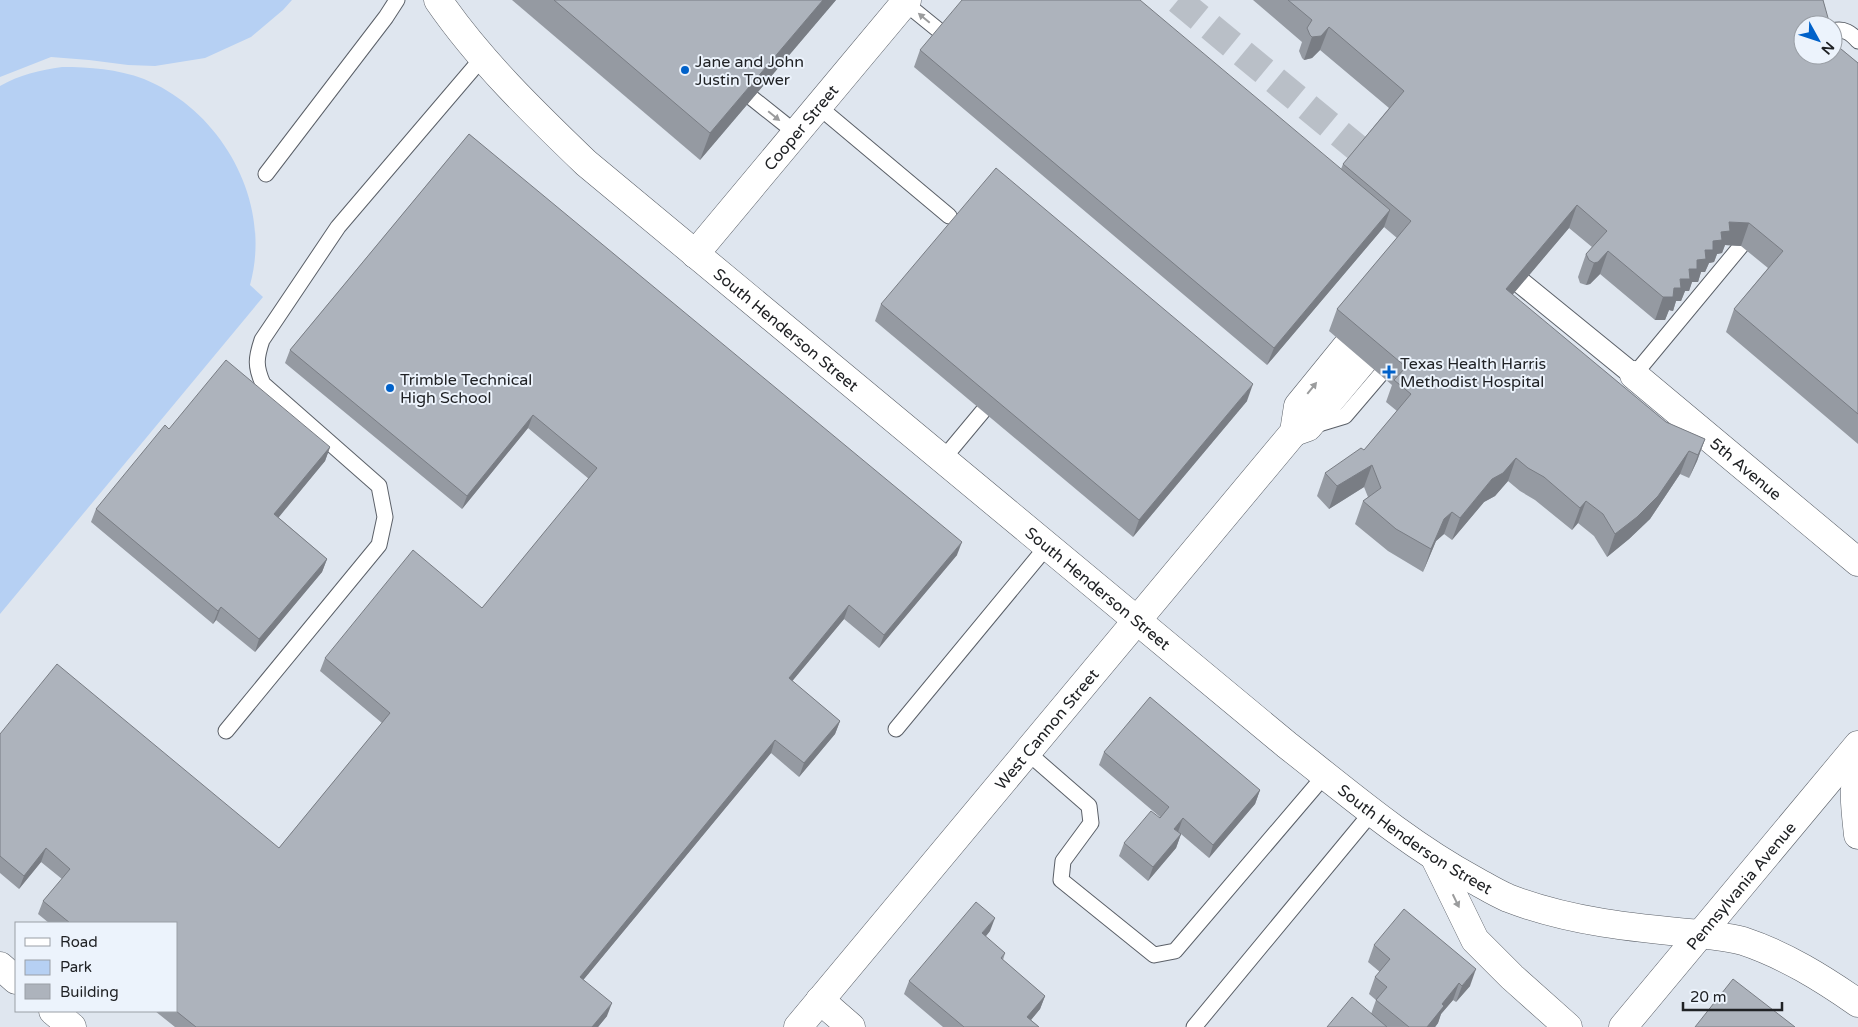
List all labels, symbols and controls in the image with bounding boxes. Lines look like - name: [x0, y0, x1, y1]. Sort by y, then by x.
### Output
- one-way arrow: [918, 12, 930, 24]
- north arrow: [1793, 15, 1843, 65]
- text: N: [1817, 38, 1838, 58]
- place label: Jane and John Justin Tower: [695, 52, 804, 90]
- marker: Jane and John Justin Tower: [679, 64, 691, 76]
- street label: Cooper Street: [760, 81, 843, 175]
- one-way arrow: [767, 110, 780, 121]
- street label: South Henderson Street: [709, 264, 862, 396]
- place label: Texas Health Harris Methodist Hospital: [1400, 354, 1546, 392]
- marker: Texas Health Harris Methodist Hospital: [1382, 365, 1396, 379]
- place label: Trimble Technical High School: [400, 370, 532, 408]
- marker: Trimble Technical High School: [384, 382, 396, 394]
- one-way arrow: [1307, 382, 1318, 395]
- street label: 5th Avenue: [1705, 434, 1785, 505]
- street label: South Henderson Street: [1021, 523, 1174, 655]
- street label: West Cannon Street: [991, 665, 1103, 794]
- street label: South Henderson Street: [1333, 780, 1496, 899]
- street label: Pennsylvania Avenue: [1682, 818, 1801, 954]
- one-way arrow: [1452, 894, 1461, 909]
- legend: [15, 922, 178, 1012]
- text: Road: [60, 933, 98, 951]
- text: Park: [60, 958, 92, 976]
- scale bar: [1683, 980, 1782, 1012]
- text: Building: [60, 983, 119, 1001]
- text: 20 m: [1690, 988, 1727, 1006]

